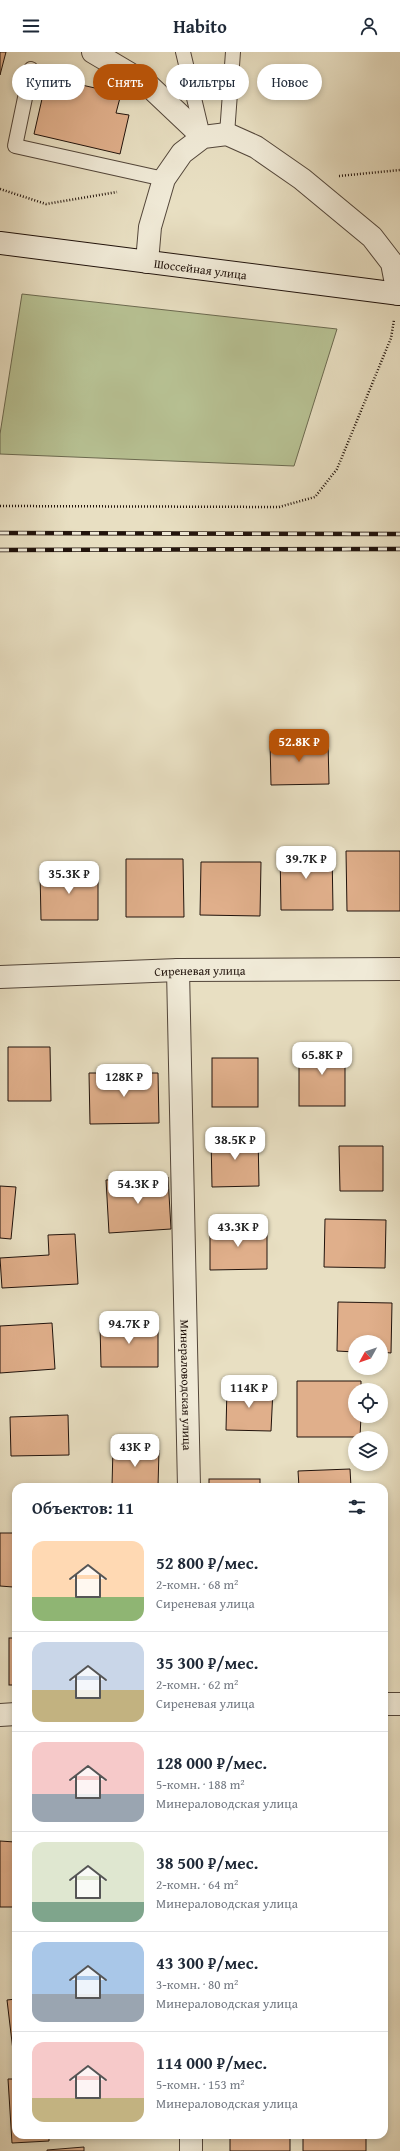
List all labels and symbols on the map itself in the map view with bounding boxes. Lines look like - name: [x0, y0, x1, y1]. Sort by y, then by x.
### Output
- street label: Шоссейная улица: [153, 254, 248, 283]
- pin: 52.8K ₽: [262, 729, 336, 763]
- pin: 39.7K ₽: [269, 846, 343, 880]
- pin: 35.3K ₽: [32, 861, 106, 895]
- street label: Сиреневая улица: [154, 961, 246, 979]
- pin: 65.8K ₽: [285, 1042, 359, 1076]
- pin: 128K ₽: [91, 1064, 157, 1098]
- pin: 38.5K ₽: [198, 1127, 272, 1161]
- pin: 54.3K ₽: [101, 1171, 175, 1205]
- pin: 43.3K ₽: [201, 1214, 275, 1248]
- pin: 94.7K ₽: [92, 1311, 166, 1345]
- street label: Минераловодская улица: [177, 1319, 197, 1451]
- north arrow: [348, 1335, 388, 1375]
- pin: 114K ₽: [216, 1375, 282, 1409]
- pin: 43K ₽: [107, 1434, 163, 1468]

